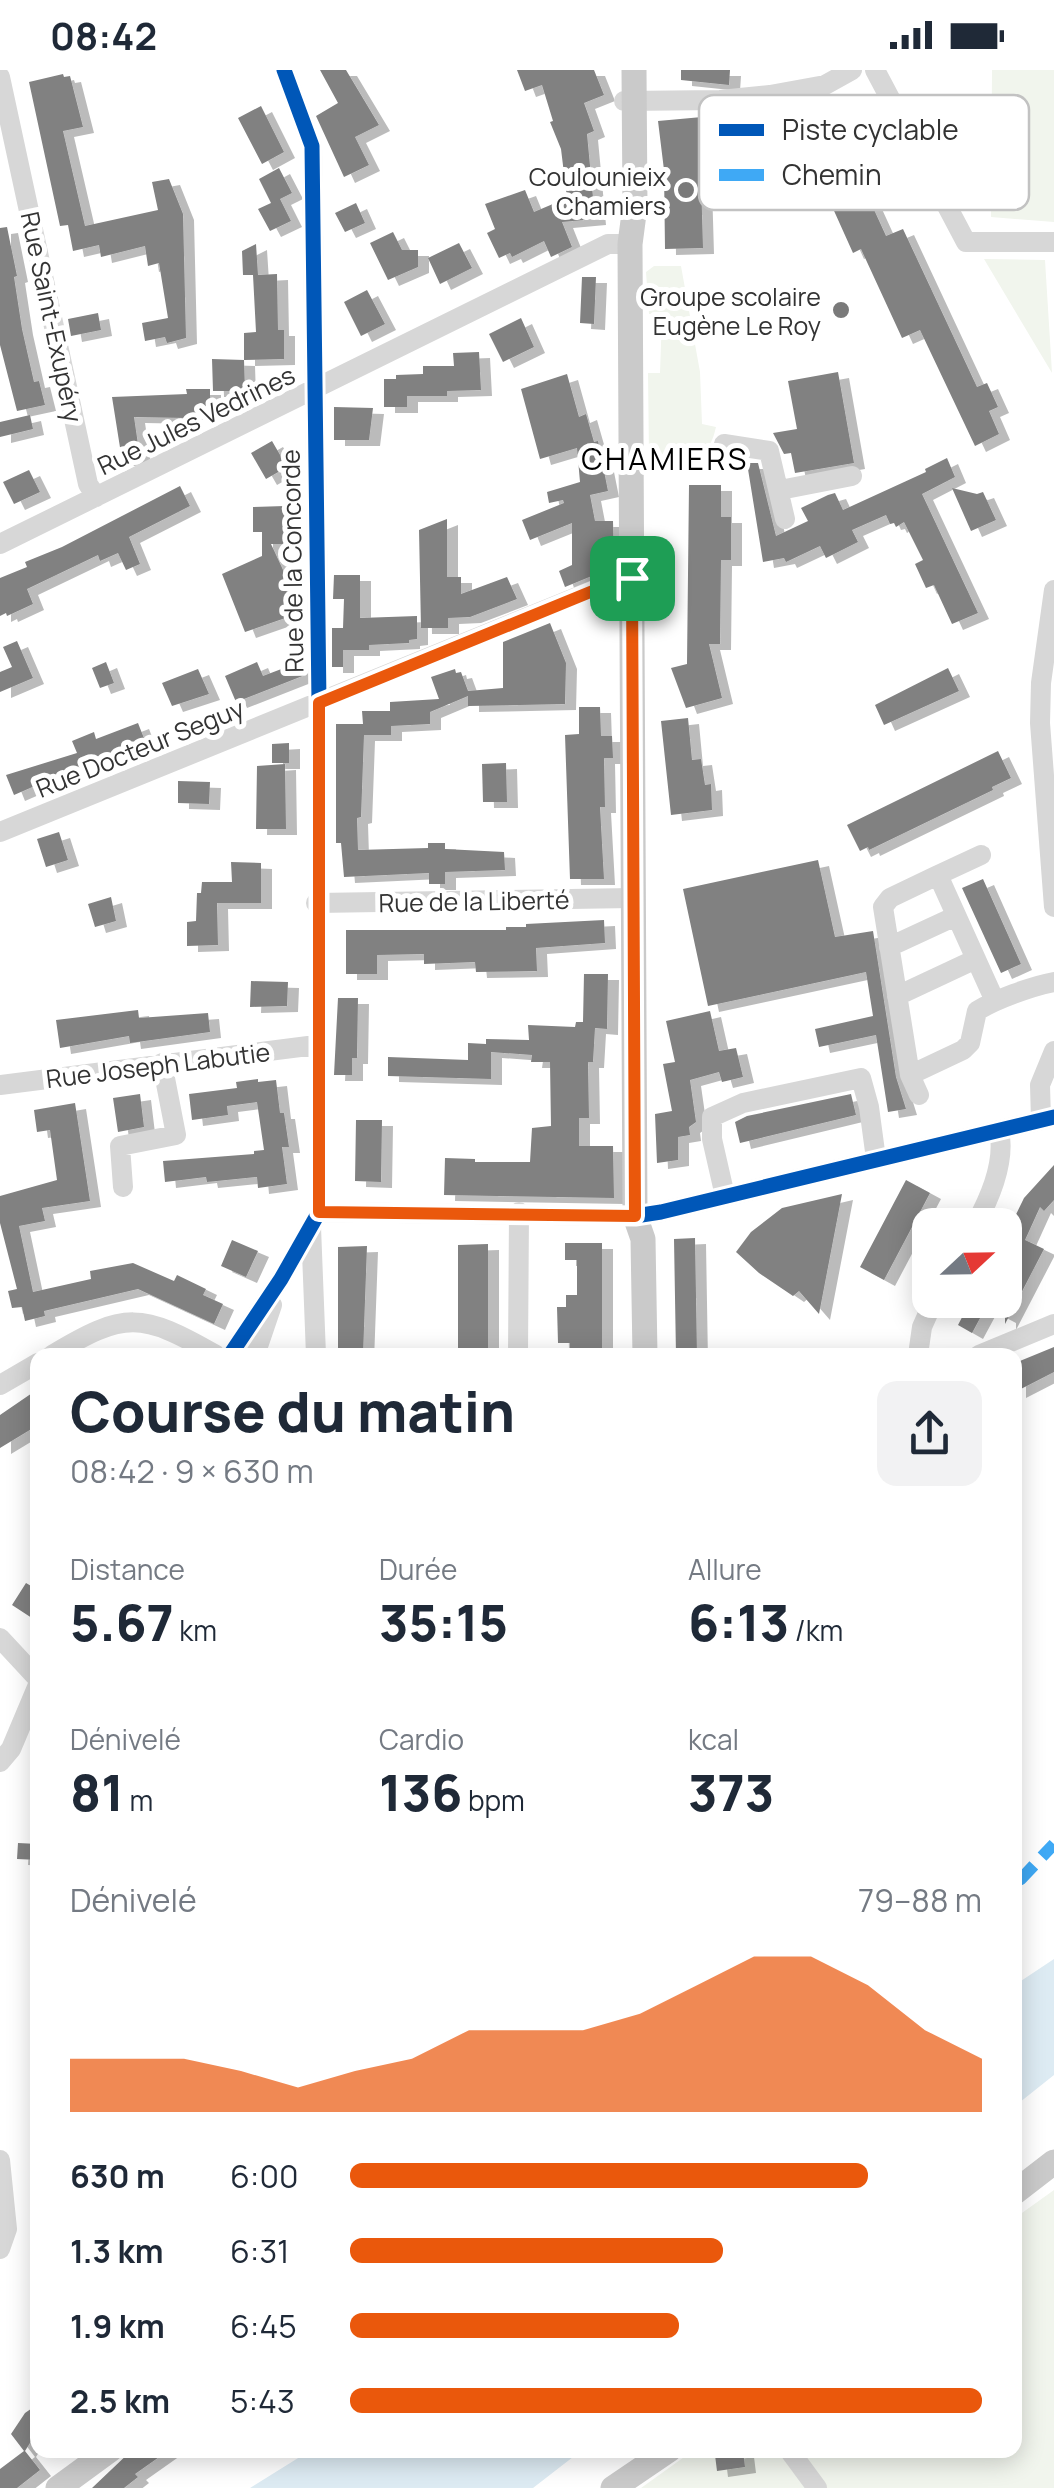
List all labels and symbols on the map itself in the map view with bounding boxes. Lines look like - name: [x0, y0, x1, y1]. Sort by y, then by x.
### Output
- legend: [699, 95, 1029, 210]
- text: Piste cyclable: [782, 110, 959, 148]
- text: Chemin: [782, 155, 882, 193]
- place label: Coulounieix Chamiers: [529, 159, 666, 223]
- marker: Coulounieix Chamiers: [675, 179, 697, 201]
- street label: Rue Saint-Exupéry: [13, 208, 91, 426]
- place label: Groupe scolaire Eugène Le Roy: [640, 279, 821, 343]
- marker: Groupe scolaire Eugène Le Roy: [830, 299, 852, 321]
- street label: Rue Jules Vedrines: [91, 357, 301, 483]
- district label: CHAMIERS: [581, 438, 749, 479]
- street label: Rue de la Concorde: [273, 449, 311, 673]
- pin: [590, 536, 675, 621]
- street label: Rue Docteur Seguy: [31, 690, 249, 806]
- street label: Rue de la Liberté: [378, 882, 570, 920]
- street label: Rue Joseph Labutie: [44, 1034, 272, 1096]
- north arrow: [912, 1208, 1022, 1318]

